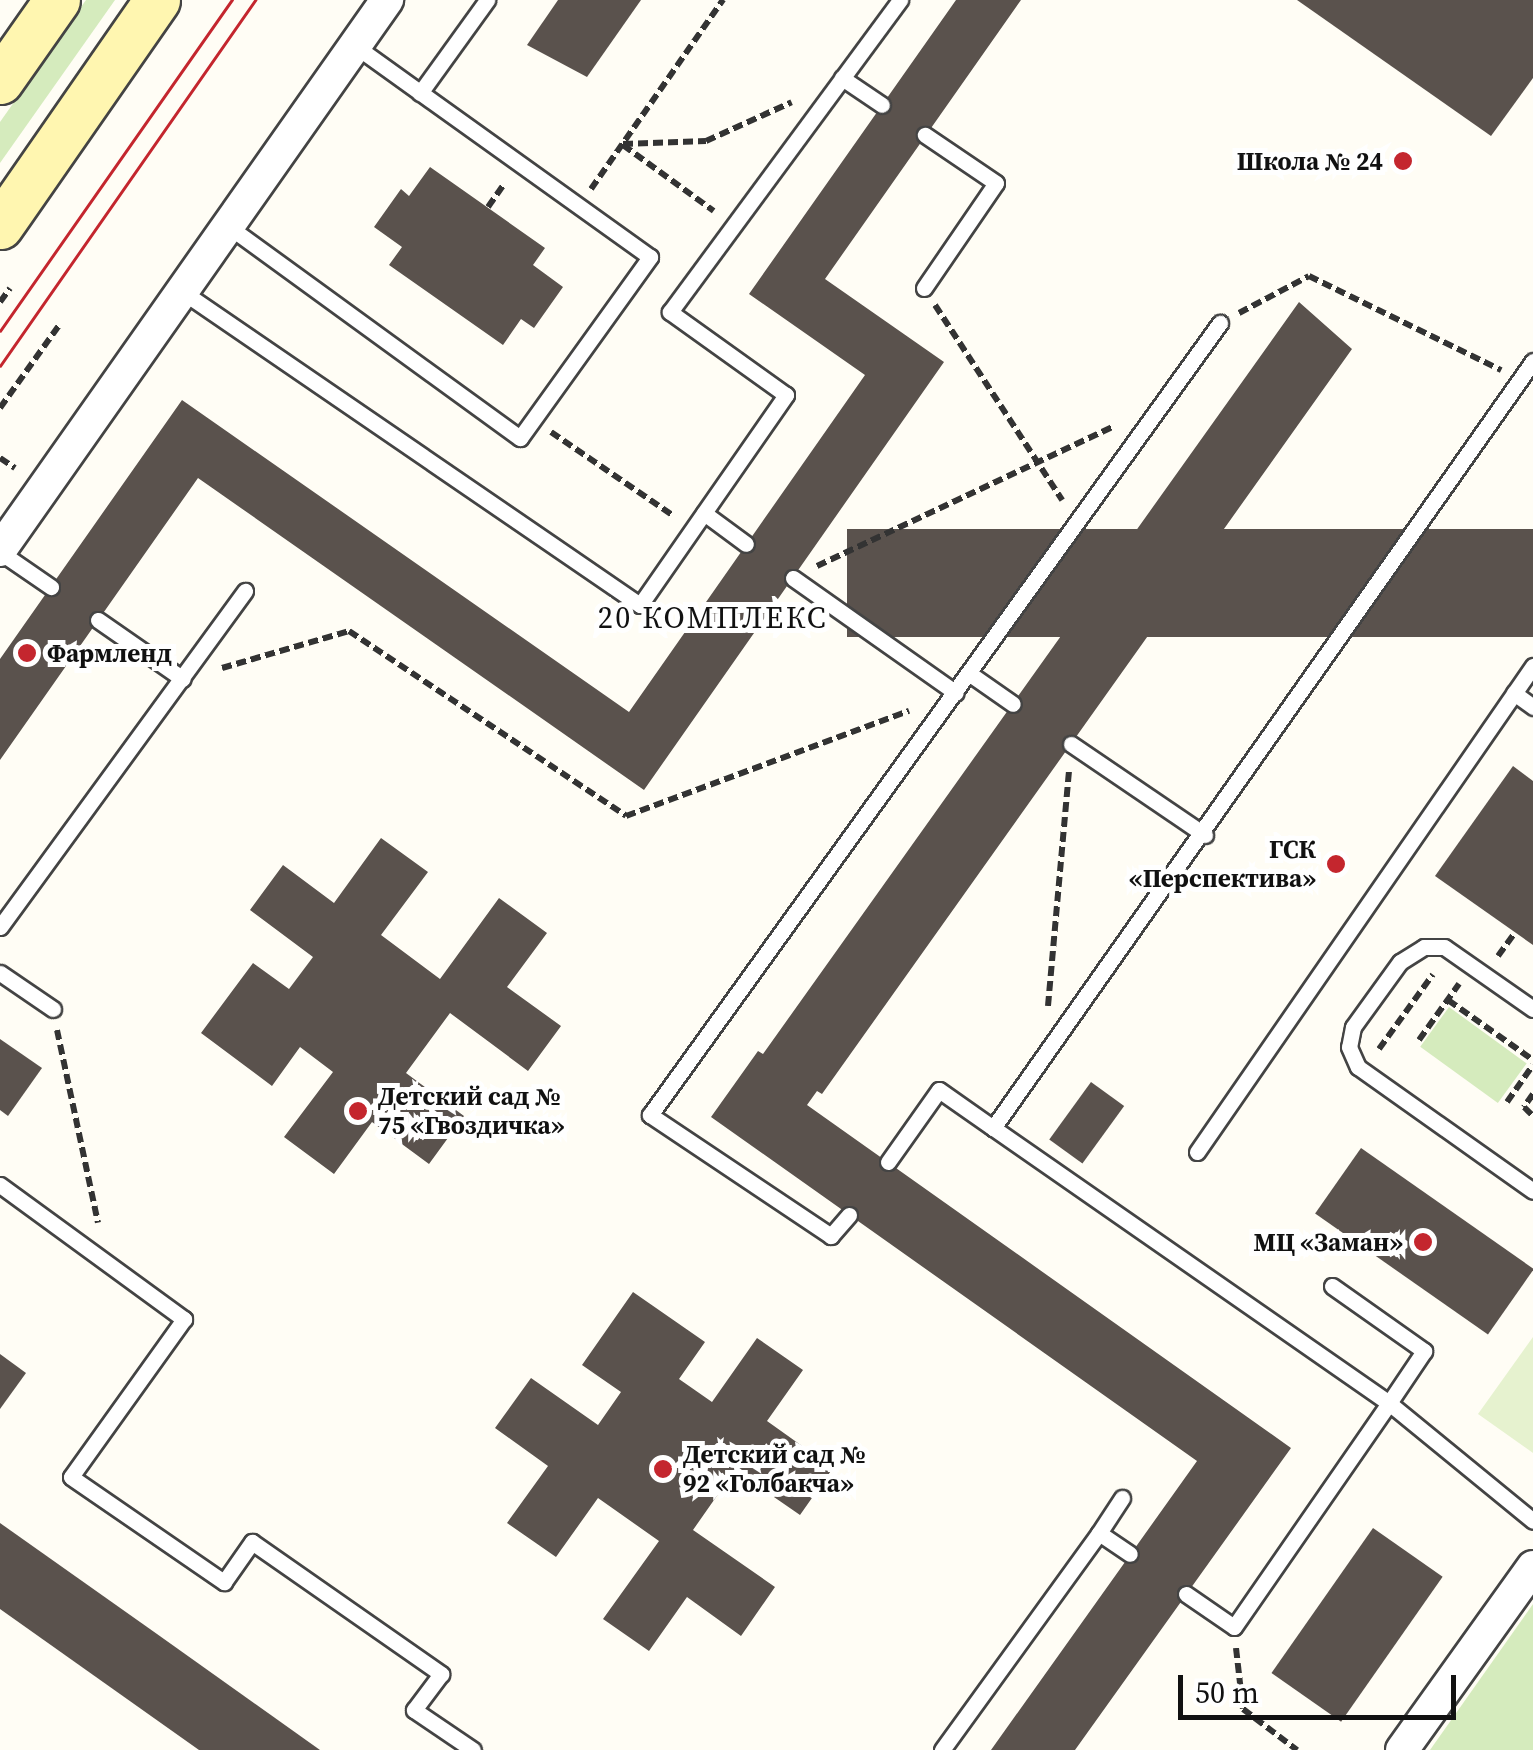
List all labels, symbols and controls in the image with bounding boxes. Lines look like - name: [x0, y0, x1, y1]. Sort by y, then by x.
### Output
- place label: Школа № 24: [1237, 146, 1383, 176]
- marker: Школа № 24: [1392, 150, 1414, 172]
- district label: 20 КОМПЛЕКС: [598, 600, 828, 636]
- place label: Фармленд: [47, 638, 172, 668]
- marker: Фармленд: [16, 642, 38, 664]
- place label: ГСК «Перспектива»: [1129, 835, 1316, 894]
- marker: ГСК «Перспектива»: [1325, 853, 1347, 875]
- place label: Детский сад № 75 «Гвоздичка»: [378, 1082, 565, 1141]
- marker: Детский сад № 75 «Гвоздичка»: [347, 1100, 369, 1122]
- place label: МЦ «Заман»: [1254, 1227, 1403, 1257]
- marker: МЦ «Заман»: [1412, 1231, 1434, 1253]
- place label: Детский сад № 92 «Голбакча»: [683, 1440, 866, 1499]
- marker: Детский сад № 92 «Голбакча»: [652, 1458, 674, 1480]
- scale bar: [1183, 1655, 1460, 1717]
- text: 50 m: [1195, 1672, 1259, 1713]

